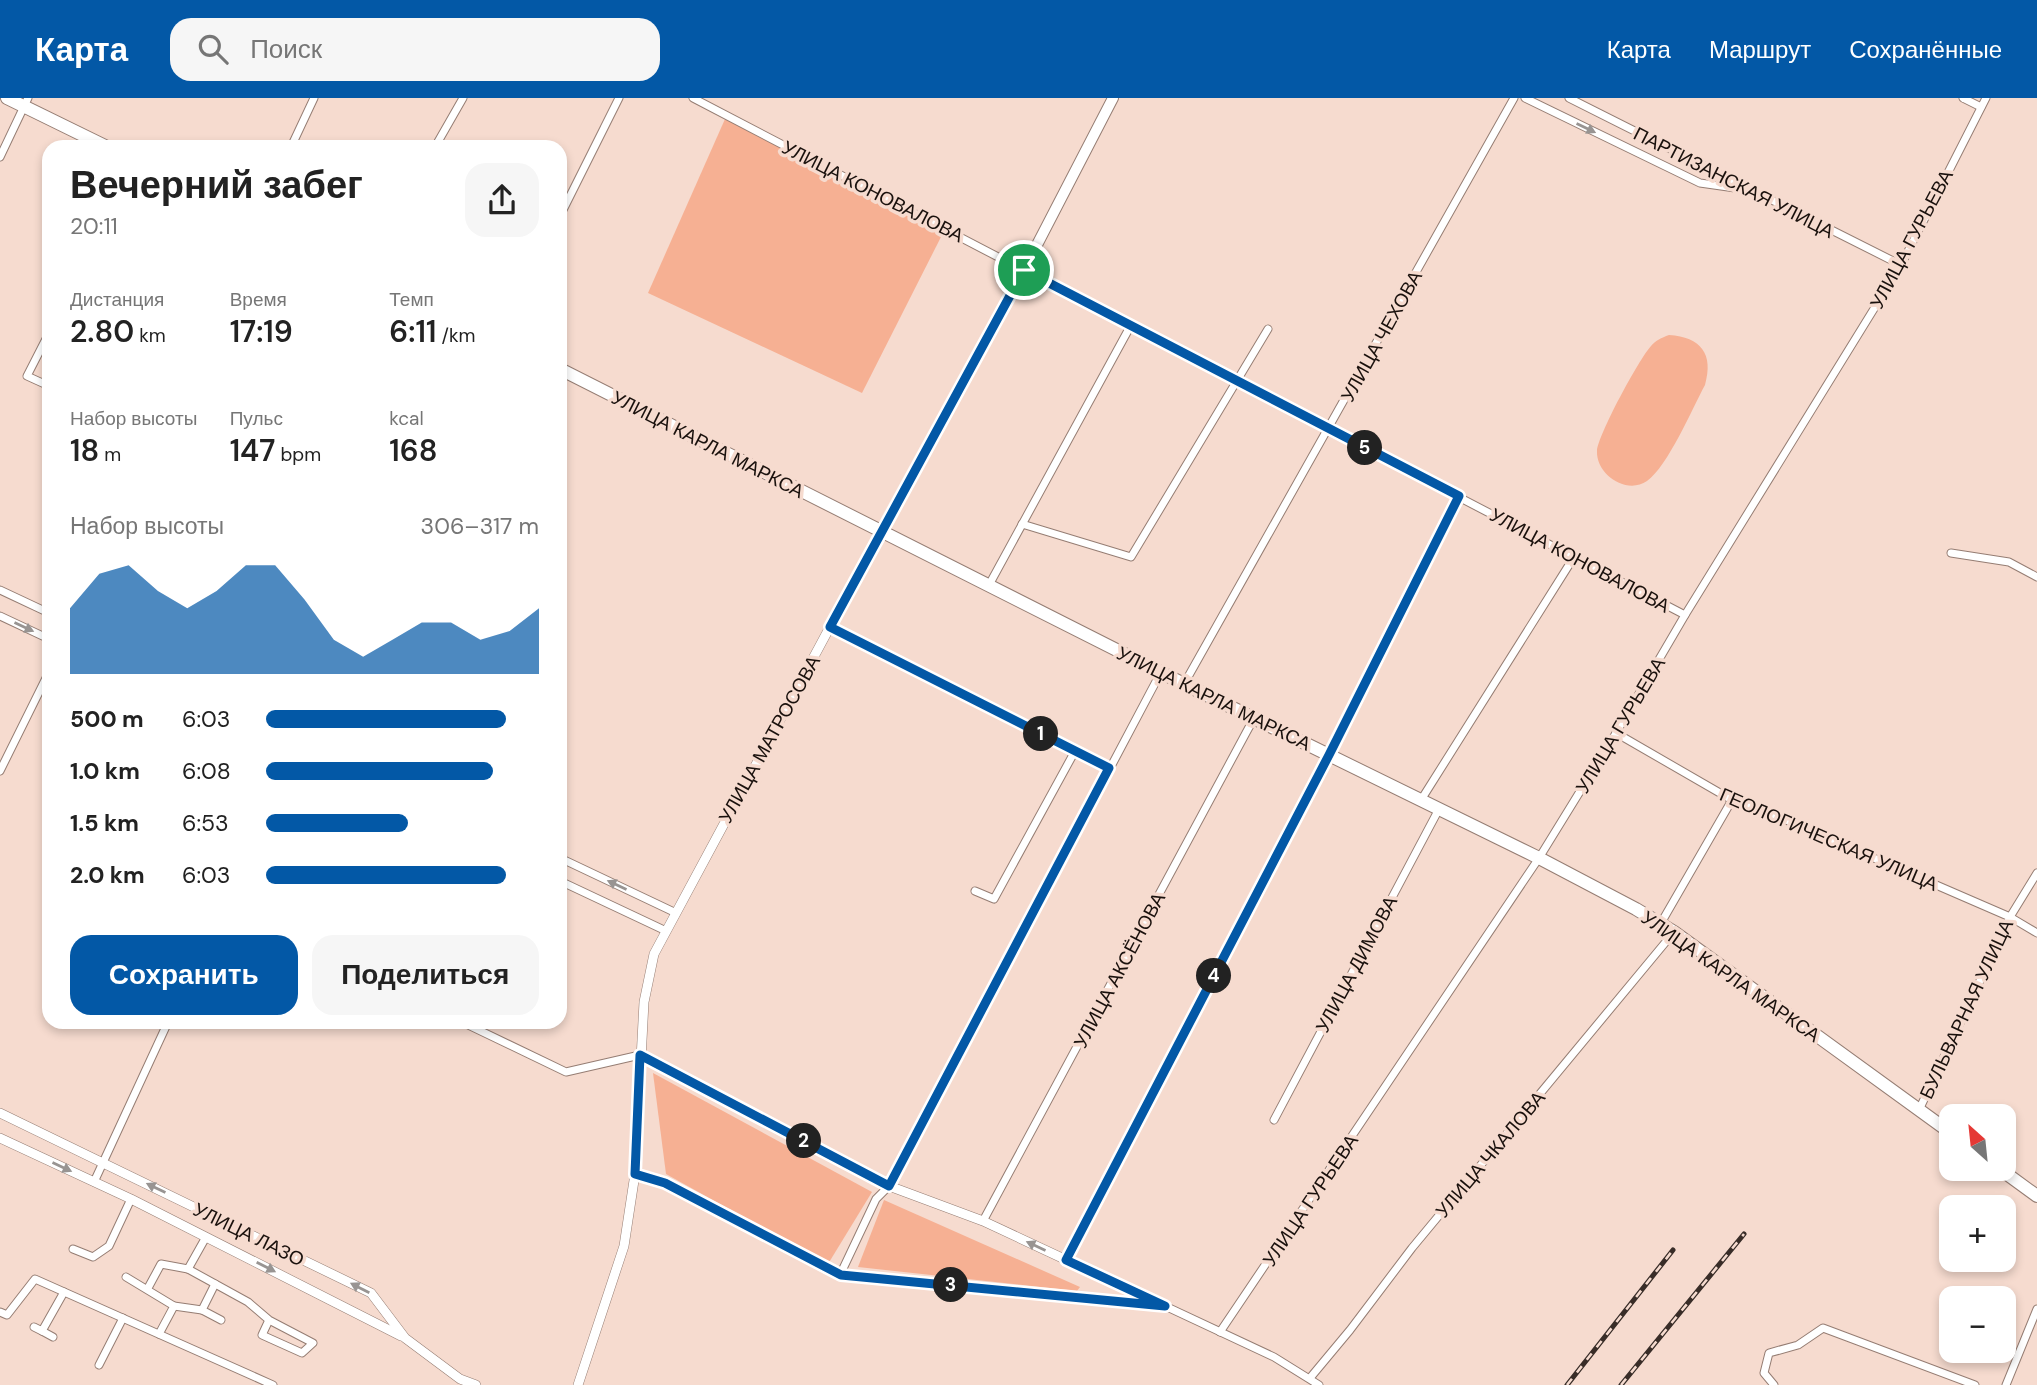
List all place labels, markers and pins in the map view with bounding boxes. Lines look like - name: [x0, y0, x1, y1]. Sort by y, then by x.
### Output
- pin: [994, 240, 1054, 300]
- pin: 5: [1348, 430, 1382, 466]
- pin: 1: [1024, 716, 1058, 752]
- pin: 4: [1196, 958, 1232, 994]
- pin: 2: [786, 1124, 822, 1158]
- pin: 3: [934, 1268, 968, 1302]

